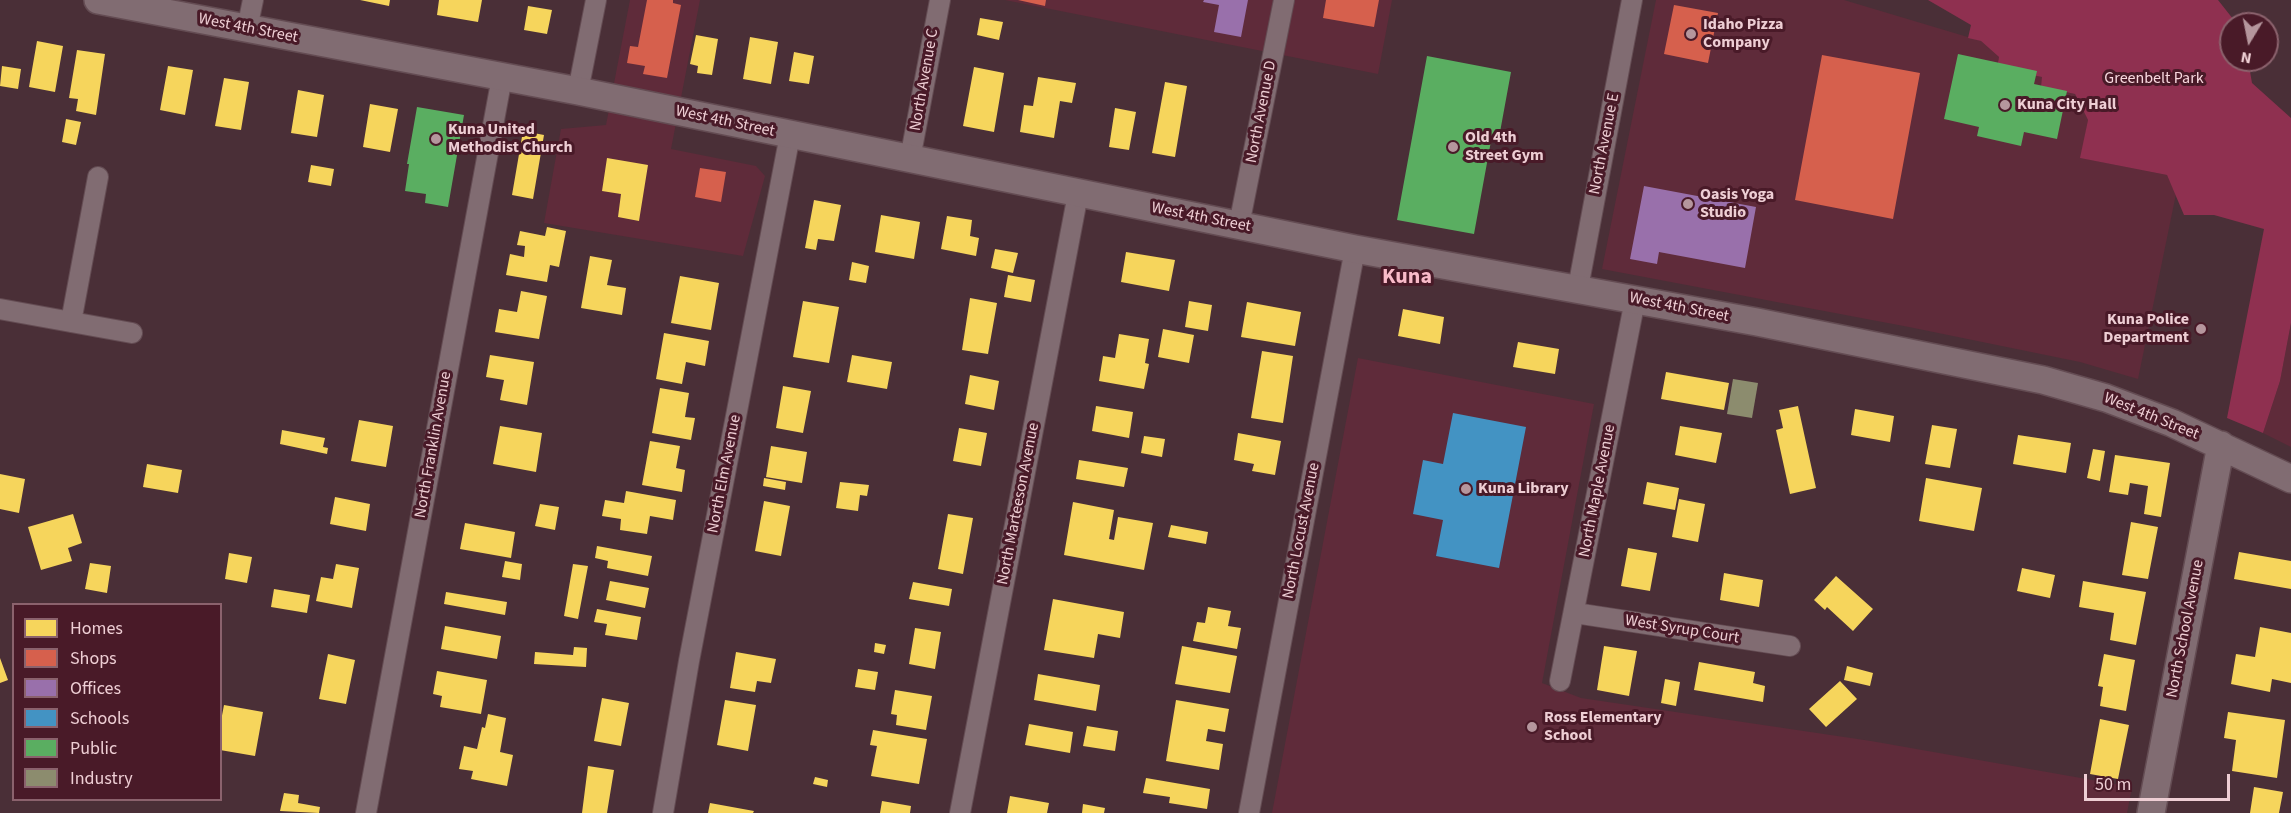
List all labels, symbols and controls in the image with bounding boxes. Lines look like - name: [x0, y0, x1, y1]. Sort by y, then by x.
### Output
- street label: West 4th Street: [197, 10, 299, 48]
- north arrow: [2219, 12, 2279, 72]
- place label: Idaho Pizza Company: [1703, 15, 1784, 53]
- street label: North Avenue C: [907, 27, 943, 133]
- marker: Idaho Pizza Company: [1684, 27, 1698, 41]
- text: N: [2239, 46, 2253, 70]
- street label: North Avenue D: [1243, 59, 1281, 165]
- park label: Greenbelt Park: [2104, 69, 2204, 89]
- street label: North Avenue E: [1586, 92, 1624, 196]
- place label: Kuna City Hall: [2017, 95, 2116, 115]
- marker: Kuna City Hall: [1998, 98, 2012, 112]
- street label: West 4th Street: [674, 102, 776, 142]
- place label: Kuna United Methodist Church: [448, 120, 573, 158]
- place label: Old 4th Street Gym: [1465, 128, 1544, 166]
- marker: Kuna United Methodist Church: [429, 132, 443, 146]
- marker: Old 4th Street Gym: [1446, 140, 1460, 154]
- place label: Oasis Yoga Studio: [1700, 185, 1774, 223]
- marker: Oasis Yoga Studio: [1681, 197, 1695, 211]
- street label: West 4th Street: [1150, 199, 1252, 237]
- district label: Kuna: [1382, 265, 1432, 291]
- street label: West 4th Street: [1628, 289, 1730, 327]
- place label: Kuna Police Department: [2103, 310, 2189, 348]
- marker: Kuna Police Department: [2194, 322, 2208, 336]
- street label: North Franklin Avenue: [412, 370, 456, 520]
- street label: West 4th Street: [2101, 389, 2201, 445]
- street label: North Elm Avenue: [704, 413, 746, 535]
- street label: North Marteeson Avenue: [994, 421, 1044, 587]
- street label: North Maple Avenue: [1576, 423, 1620, 559]
- street label: North Locust Avenue: [1279, 461, 1325, 601]
- place label: Kuna Library: [1478, 479, 1569, 499]
- marker: Kuna Library: [1459, 482, 1473, 496]
- street label: North School Avenue: [2163, 558, 2209, 700]
- legend: [12, 603, 222, 801]
- street label: West Syrup Court: [1624, 611, 1740, 649]
- text: Homes: [70, 616, 123, 641]
- text: Shops: [70, 646, 117, 671]
- text: Offices: [70, 676, 121, 701]
- text: Schools: [70, 706, 129, 731]
- place label: Ross Elementary School: [1544, 708, 1662, 746]
- marker: Ross Elementary School: [1525, 720, 1539, 734]
- text: Public: [70, 736, 117, 761]
- scale bar: [2087, 762, 2232, 800]
- text: Industry: [70, 766, 133, 791]
- text: 50 m: [2095, 772, 2131, 797]

